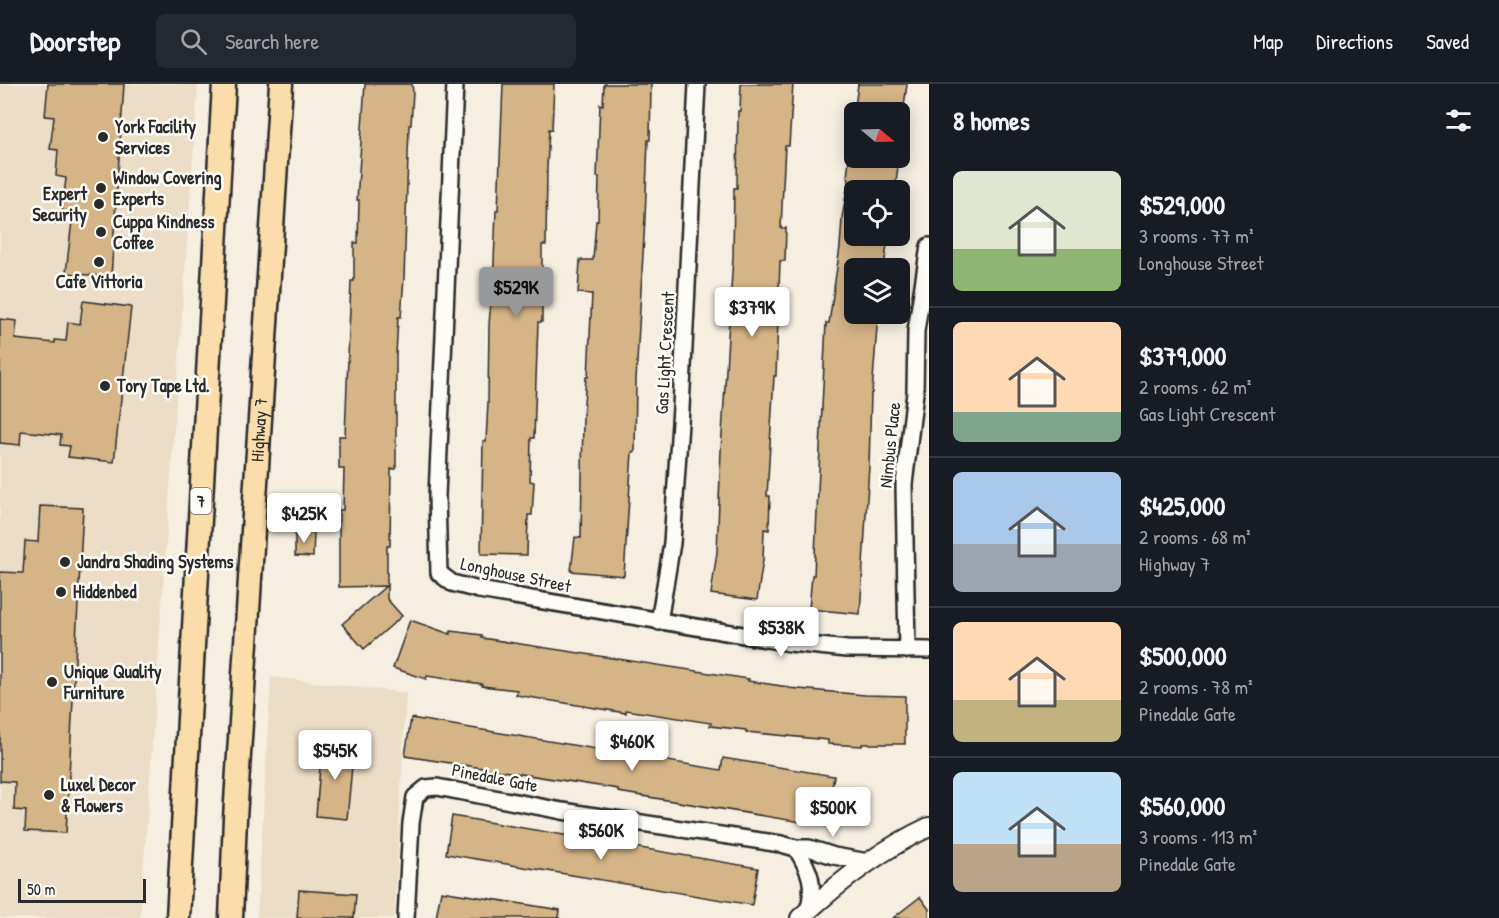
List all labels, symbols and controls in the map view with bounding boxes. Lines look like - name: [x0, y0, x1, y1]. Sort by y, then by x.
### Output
- search box: [156, 14, 576, 68]
- text: Doorstep: [30, 22, 120, 60]
- icon: search: [177, 25, 210, 58]
- text: Search here: [225, 26, 319, 56]
- text: Map: [1253, 27, 1283, 56]
- text: Directions: [1316, 27, 1393, 56]
- text: Saved: [1426, 27, 1469, 56]
- north arrow: [844, 102, 910, 168]
- map controls: [844, 102, 910, 324]
- text: 8 homes: [953, 103, 1030, 138]
- icon: filters: [1442, 104, 1475, 137]
- place label: York Facility Services: [115, 114, 197, 160]
- marker: York Facility Services: [96, 130, 110, 144]
- place label: Window Covering Experts: [113, 165, 222, 212]
- button: locate: [844, 180, 910, 246]
- place label: Expert Security: [33, 181, 88, 228]
- marker: Window Covering Experts: [94, 181, 108, 195]
- text: $529,000: [1139, 187, 1225, 222]
- icon: home: [1001, 195, 1073, 267]
- marker: Expert Security: [92, 197, 106, 211]
- place label: Cuppa Kindness Coffee: [113, 209, 214, 255]
- text: 3 rooms · 77 m²: [1139, 222, 1253, 249]
- marker: Cuppa Kindness Coffee: [94, 225, 108, 239]
- text: Longhouse Street: [1139, 249, 1264, 276]
- marker: Cafe Vittoria: [92, 255, 106, 269]
- button: layers: [844, 258, 910, 324]
- pin: $529K: [474, 267, 558, 318]
- place label: Cafe Vittoria: [56, 269, 143, 294]
- text: $529K: [493, 273, 539, 300]
- pin: $379K: [710, 287, 794, 338]
- street label: Gas Light Crescent: [649, 290, 680, 415]
- text: $379K: [729, 293, 775, 320]
- text: $379,000: [1139, 338, 1226, 373]
- icon: home: [1001, 346, 1073, 418]
- place label: Tory Tape Ltd.: [116, 373, 210, 399]
- text: 2 rooms · 62 m²: [1139, 373, 1251, 400]
- marker: Tory Tape Ltd.: [98, 379, 112, 393]
- street label: Highway 7: [244, 397, 273, 463]
- text: Gas Light Crescent: [1139, 400, 1275, 427]
- street label: Nimbus Place: [873, 401, 906, 489]
- road number: 7: [190, 488, 212, 514]
- text: $425,000: [1139, 488, 1225, 523]
- pin: $425K: [262, 493, 346, 544]
- icon: home: [1001, 496, 1073, 568]
- text: $425K: [281, 499, 327, 526]
- text: 2 rooms · 68 m²: [1139, 523, 1251, 550]
- place label: Jandra Shading Systems: [77, 549, 234, 575]
- text: Highway 7: [1139, 550, 1210, 577]
- street label: Longhouse Street: [459, 551, 574, 599]
- marker: Jandra Shading Systems: [58, 555, 72, 569]
- place label: Hiddenbed: [73, 579, 136, 604]
- marker: Hiddenbed: [54, 585, 68, 599]
- pin: $538K: [739, 607, 823, 658]
- text: $538K: [758, 613, 804, 640]
- text: $500,000: [1139, 638, 1227, 673]
- icon: home: [1001, 646, 1073, 718]
- place label: Unique Quality Furniture: [63, 659, 162, 705]
- text: 2 rooms · 78 m²: [1139, 673, 1253, 700]
- marker: Unique Quality Furniture: [45, 675, 59, 689]
- text: Pinedale Gate: [1139, 700, 1236, 727]
- pin: $460K: [590, 721, 674, 772]
- text: $460K: [609, 727, 655, 754]
- pin: $545K: [293, 730, 377, 781]
- text: $545K: [312, 736, 358, 763]
- street label: Pinedale Gate: [450, 757, 540, 798]
- place label: Luxel Decor & Flowers: [61, 772, 136, 818]
- pin: $500K: [791, 787, 875, 838]
- marker: Luxel Decor & Flowers: [42, 788, 56, 802]
- text: $560,000: [1139, 788, 1225, 823]
- text: $500K: [810, 793, 856, 820]
- icon: home: [1001, 796, 1073, 868]
- pin: $560K: [559, 810, 643, 861]
- text: $560K: [578, 816, 624, 843]
- text: 3 rooms · 113 m²: [1139, 823, 1257, 850]
- text: Pinedale Gate: [1139, 850, 1236, 877]
- scale bar: [18, 876, 146, 904]
- text: 50 m: [27, 878, 56, 900]

